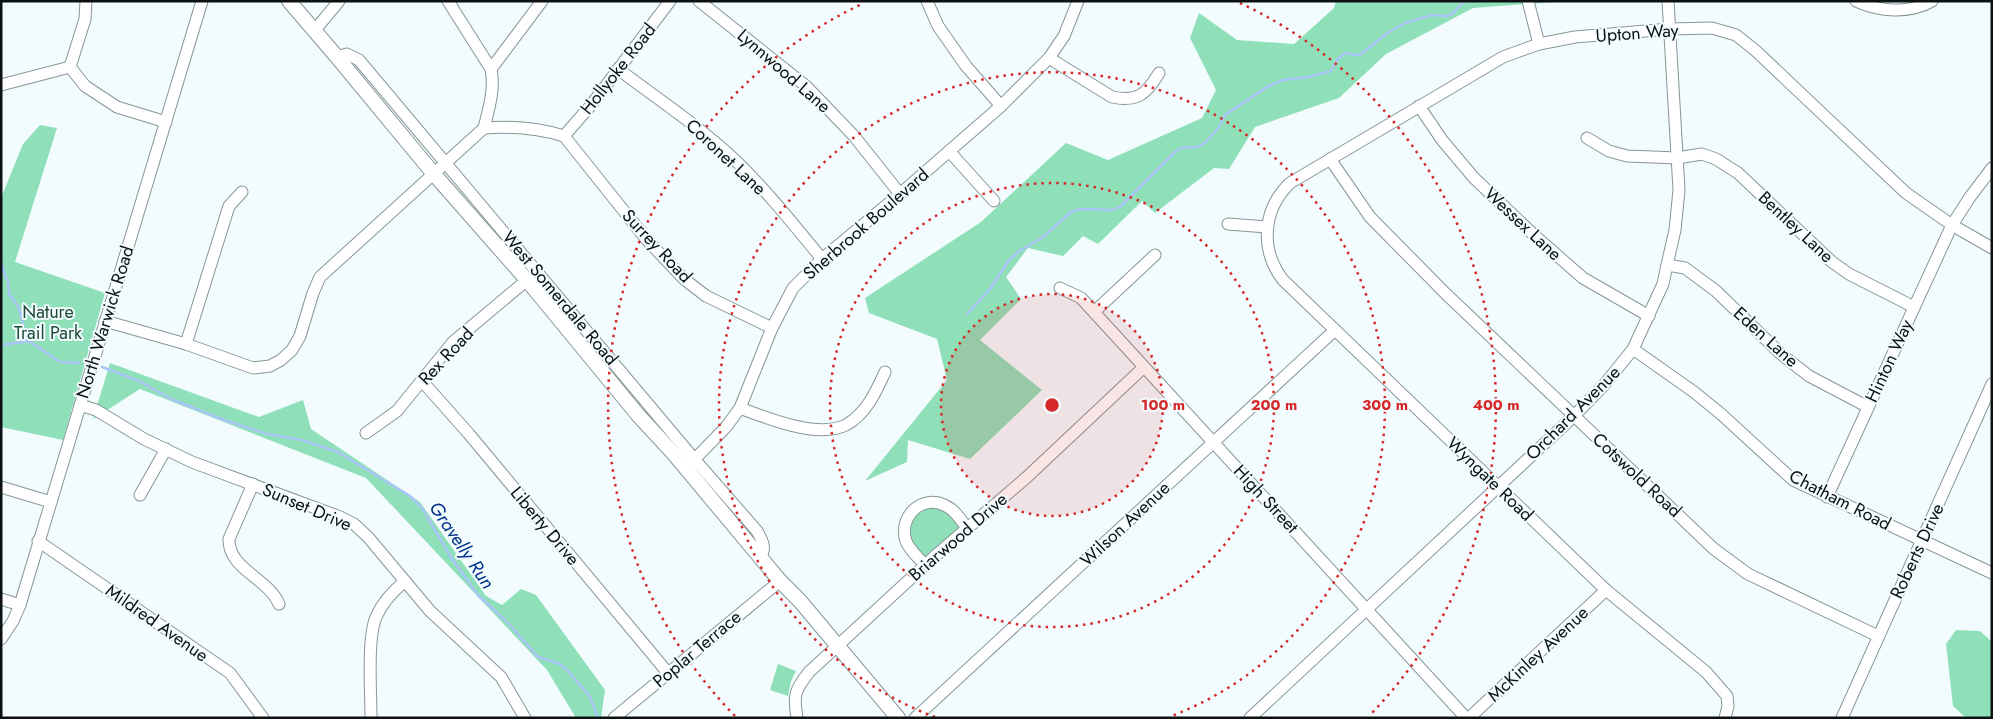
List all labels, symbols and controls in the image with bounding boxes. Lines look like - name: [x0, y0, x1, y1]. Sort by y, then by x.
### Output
- street label: Upton Way: [1595, 17, 1679, 49]
- street label: Hollyoke Road: [574, 18, 662, 120]
- street label: Lynnwood Lane: [731, 23, 837, 119]
- street label: Coronet Lane: [680, 113, 772, 201]
- street label: Sherbrook Boulevard: [797, 162, 935, 286]
- street label: Wessex Lane: [1478, 181, 1568, 267]
- street label: Bentley Lane: [1752, 185, 1840, 269]
- street label: Surrey Road: [616, 203, 698, 289]
- street label: West Somerdale Road: [496, 225, 624, 371]
- street label: North Warwick Road: [69, 243, 141, 401]
- park label: Nature Trail Park: [14, 299, 82, 346]
- street label: Eden Lane: [1728, 301, 1804, 373]
- street label: Hinton Way: [1859, 315, 1920, 407]
- street label: Rex Road: [412, 321, 480, 391]
- street label: Orchard Avenue: [1520, 360, 1626, 466]
- text: 100 m: [1141, 394, 1185, 416]
- text: 200 m: [1251, 394, 1297, 416]
- text: 300 m: [1362, 394, 1408, 416]
- text: 400 m: [1472, 394, 1520, 416]
- centre of rings: [1043, 396, 1061, 414]
- street label: Cotswold Road: [1586, 427, 1688, 523]
- street label: Wyngate Road: [1441, 431, 1539, 527]
- street label: High Street: [1227, 459, 1305, 540]
- street label: Chatham Road: [1785, 463, 1895, 537]
- street label: Wilson Avenue: [1074, 475, 1176, 573]
- street label: Sunset Drive: [258, 476, 356, 538]
- street label: Liberty Drive: [504, 481, 586, 571]
- street label: Briarwood Drive: [903, 487, 1013, 587]
- water label: Gravelly Run: [423, 496, 501, 594]
- street label: Roberts Drive: [1884, 499, 1950, 603]
- street label: Mildred Avenue: [100, 578, 214, 668]
- street label: McKinley Avenue: [1482, 600, 1594, 708]
- street label: Poplar Terrace: [647, 604, 747, 694]

